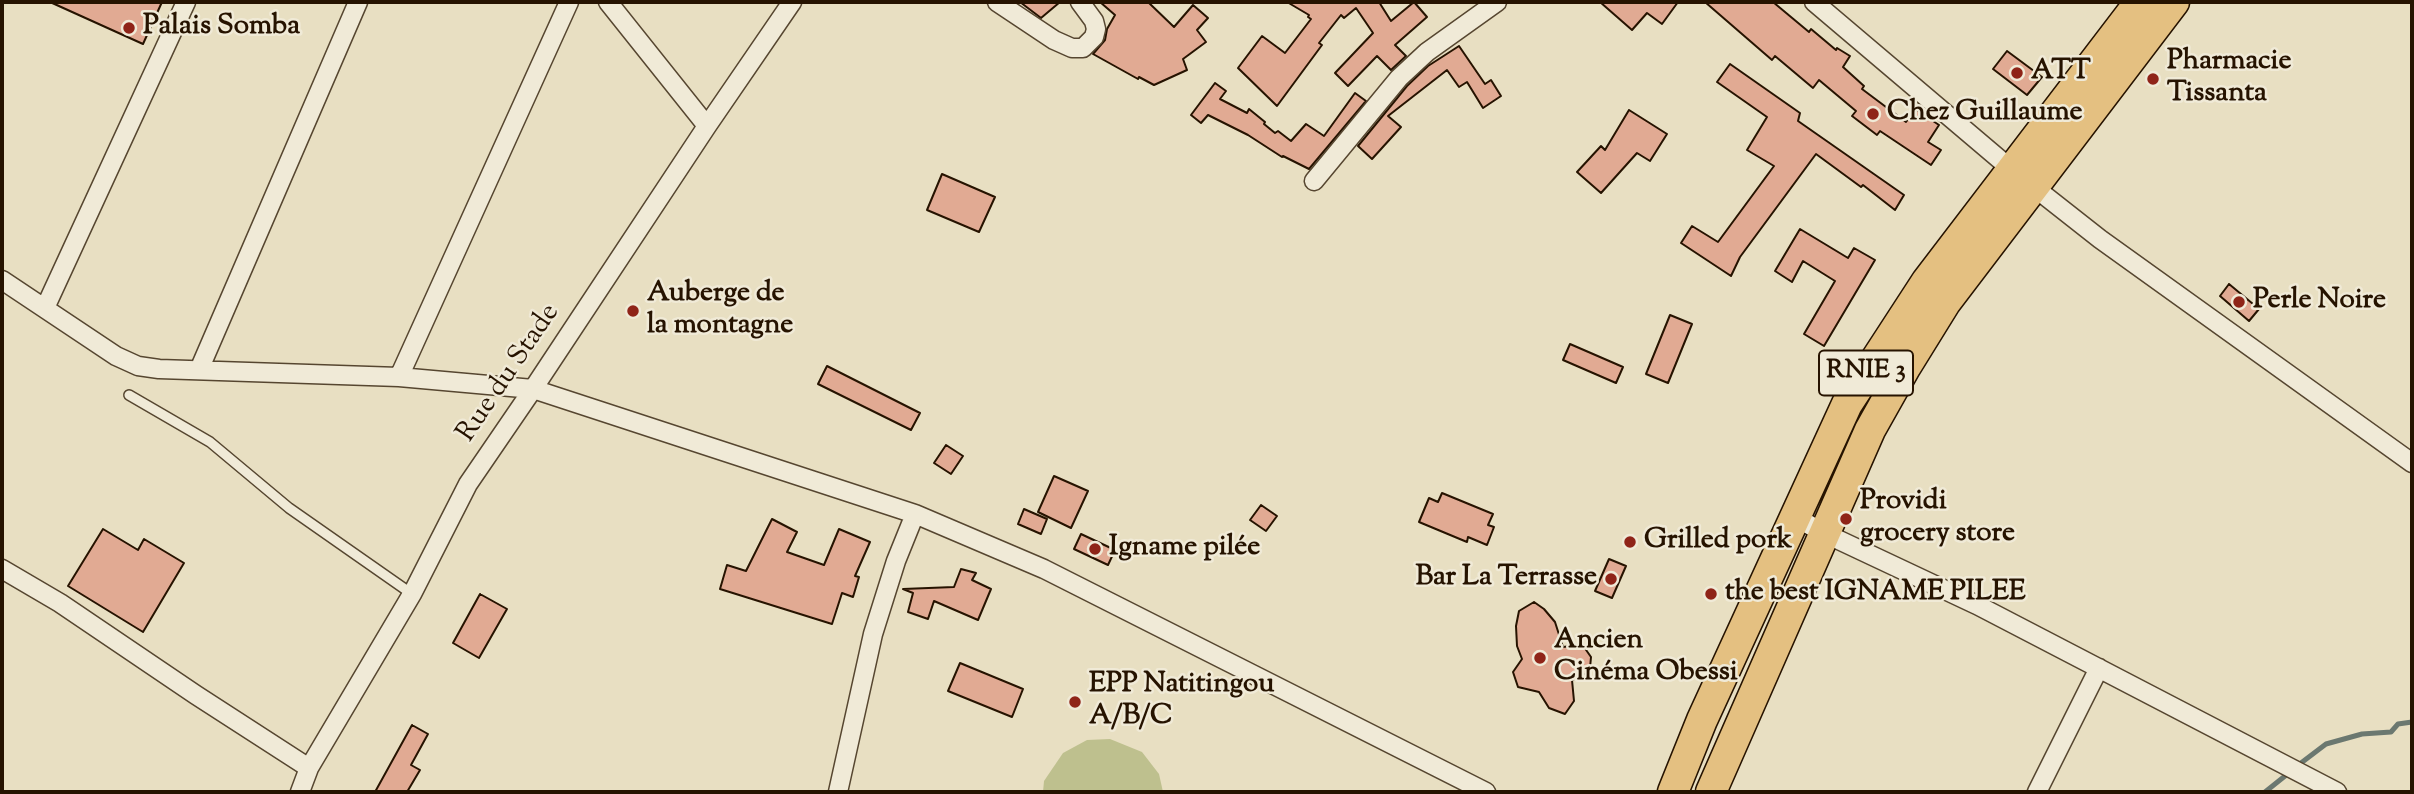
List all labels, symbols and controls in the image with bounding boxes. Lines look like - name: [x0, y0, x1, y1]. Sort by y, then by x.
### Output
- place label: Palais Somba: [143, 11, 300, 45]
- marker: Palais Somba: [121, 20, 137, 36]
- place label: Pharmacie Tissanta: [2167, 46, 2291, 112]
- place label: ATT: [2031, 56, 2091, 90]
- marker: ATT: [2009, 65, 2025, 81]
- marker: Pharmacie Tissanta: [2145, 71, 2161, 87]
- place label: Chez Guillaume: [1887, 97, 2083, 131]
- marker: Chez Guillaume: [1865, 106, 1881, 122]
- place label: Auberge de la montagne: [647, 278, 793, 344]
- place label: Perle Noire: [2253, 285, 2386, 319]
- marker: Perle Noire: [2231, 294, 2247, 310]
- street label: Rue du Stade: [451, 299, 569, 449]
- marker: Auberge de la montagne: [625, 303, 641, 319]
- road number: RNIE 3: [1819, 350, 1913, 396]
- place label: Providi grocery store: [1860, 486, 2015, 552]
- marker: Providi grocery store: [1838, 511, 1854, 527]
- place label: Grilled pork: [1644, 525, 1792, 559]
- place label: Igname pilée: [1109, 532, 1260, 566]
- marker: Grilled pork: [1622, 534, 1638, 550]
- marker: Igname pilée: [1087, 541, 1103, 557]
- place label: Bar La Terrasse: [1415, 562, 1597, 596]
- marker: Bar La Terrasse: [1603, 571, 1619, 587]
- place label: the best IGNAME PILEE: [1725, 577, 2026, 611]
- marker: the best IGNAME PILEE: [1703, 586, 1719, 602]
- place label: Ancien Cinéma Obessi: [1554, 625, 1738, 691]
- marker: Ancien Cinéma Obessi: [1532, 650, 1548, 666]
- place label: EPP Natitingou A/B/C: [1089, 669, 1274, 735]
- marker: EPP Natitingou A/B/C: [1067, 694, 1083, 710]

